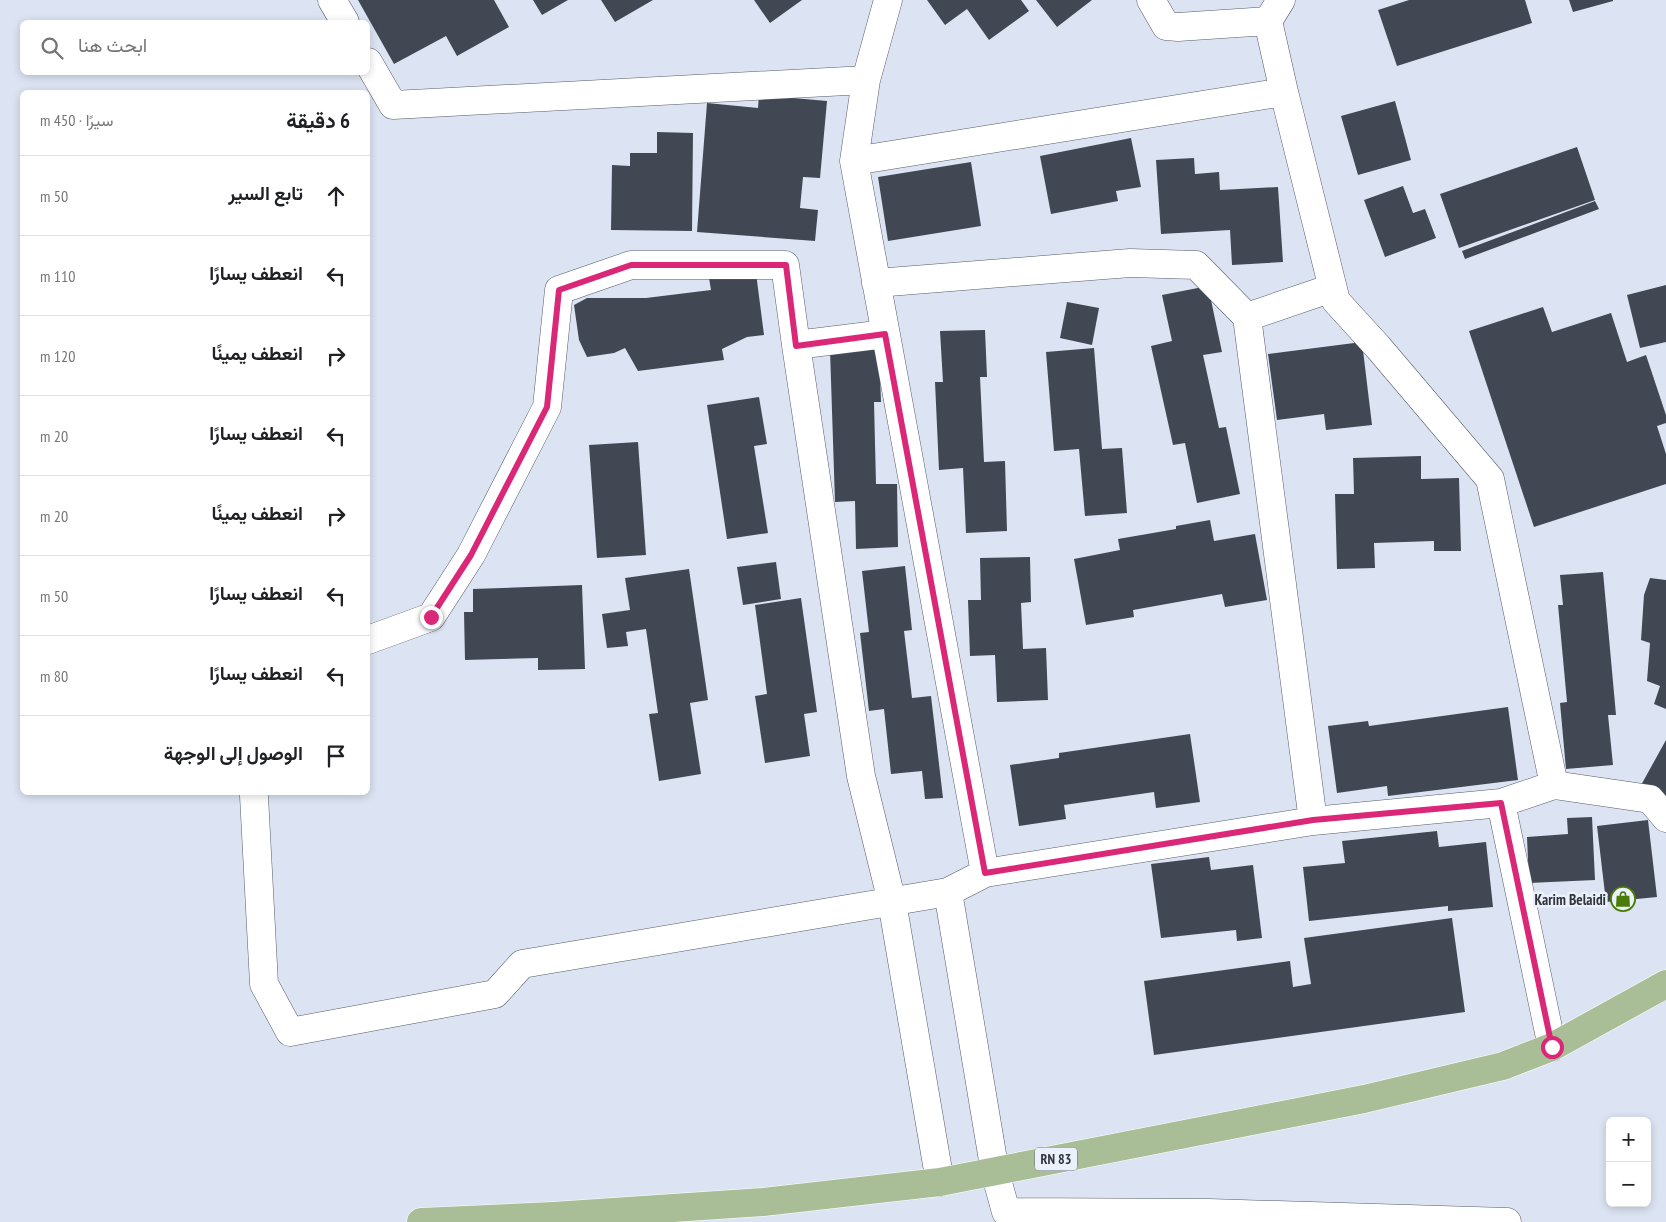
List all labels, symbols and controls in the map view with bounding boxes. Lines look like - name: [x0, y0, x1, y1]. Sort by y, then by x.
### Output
- search box: [20, 20, 370, 75]
- text: ابحث هنا: [78, 33, 147, 57]
- icon: search: [38, 34, 66, 62]
- text: 6 دقيقة: [286, 107, 350, 134]
- text: سيرًا · 450 m: [40, 110, 113, 130]
- text: تابع السير: [228, 181, 303, 205]
- icon: ahead: [322, 182, 350, 210]
- text: 50 m: [40, 186, 68, 206]
- text: انعطف يسارًا: [209, 261, 303, 285]
- icon: left: [322, 262, 350, 290]
- text: 110 m: [40, 266, 75, 286]
- text: انعطف يمينًا: [212, 341, 303, 365]
- icon: right: [322, 342, 350, 370]
- text: 120 m: [40, 346, 75, 366]
- text: انعطف يسارًا: [209, 421, 303, 445]
- icon: left: [322, 422, 350, 450]
- text: 20 m: [40, 426, 68, 446]
- text: انعطف يمينًا: [212, 501, 303, 525]
- icon: right: [322, 502, 350, 530]
- text: 20 m: [40, 506, 68, 526]
- text: انعطف يسارًا: [209, 581, 303, 605]
- icon: left: [322, 582, 350, 610]
- text: 50 m: [40, 586, 68, 606]
- route end: [420, 606, 443, 629]
- text: انعطف يسارًا: [209, 661, 303, 685]
- icon: left: [322, 662, 350, 690]
- text: 80 m: [40, 666, 68, 686]
- text: الوصول إلى الوجهة: [164, 741, 303, 765]
- icon: arrive: [322, 742, 350, 770]
- shop icon: Karim Belaidi: [1610, 886, 1636, 912]
- place label: Karim Belaidi: [1534, 890, 1606, 909]
- route start: [1541, 1036, 1564, 1059]
- map controls: [1606, 1117, 1651, 1207]
- button: +: [1606, 1117, 1651, 1162]
- road number: RN 83: [1035, 1148, 1077, 1170]
- button: −: [1606, 1162, 1651, 1207]

